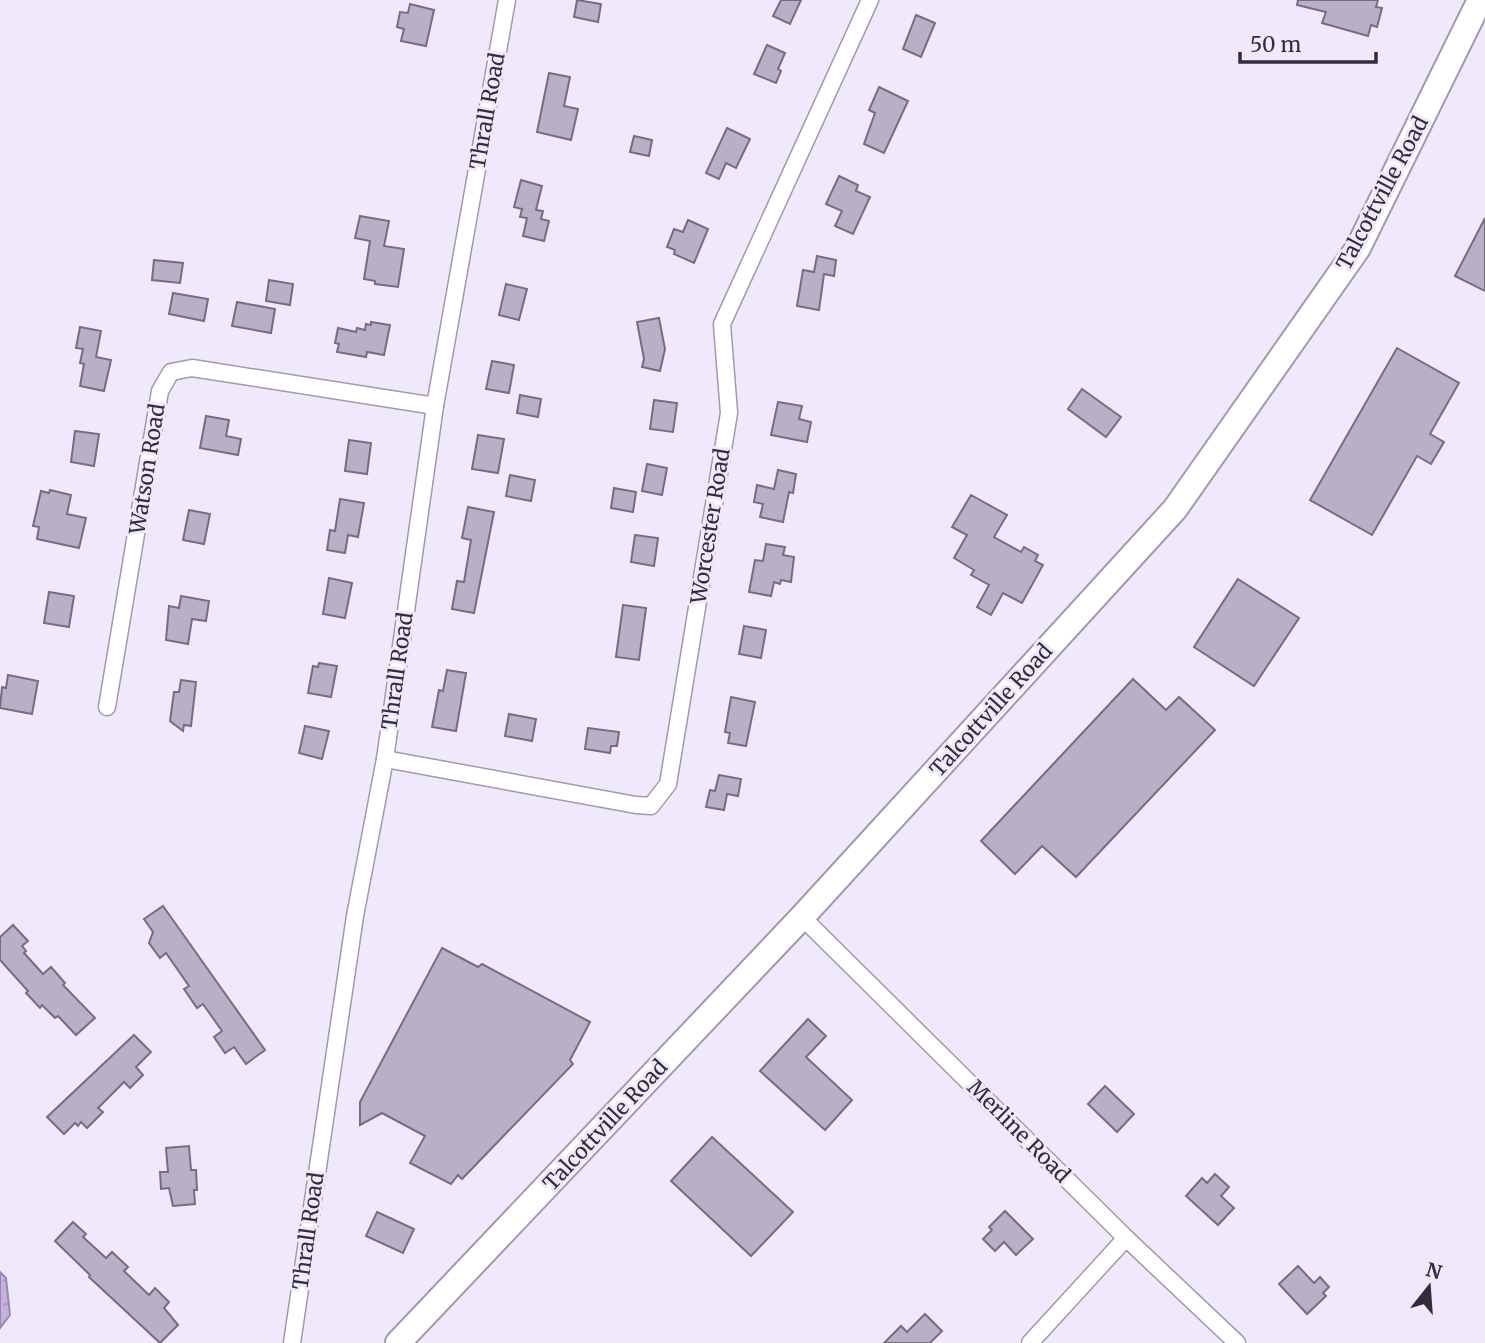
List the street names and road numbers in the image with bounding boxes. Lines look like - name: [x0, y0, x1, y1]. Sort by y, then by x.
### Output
- street label: Thrall Road: [463, 50, 511, 171]
- street label: Talcottville Road: [1330, 111, 1434, 274]
- street label: Watson Road: [123, 401, 171, 537]
- street label: Worcester Road: [684, 446, 736, 607]
- street label: Thrall Road: [375, 610, 419, 731]
- street label: Talcottville Road: [924, 637, 1058, 782]
- street label: Talcottville Road: [537, 1053, 673, 1196]
- street label: Merline Road: [962, 1074, 1076, 1188]
- street label: Thrall Road: [286, 1170, 330, 1291]

